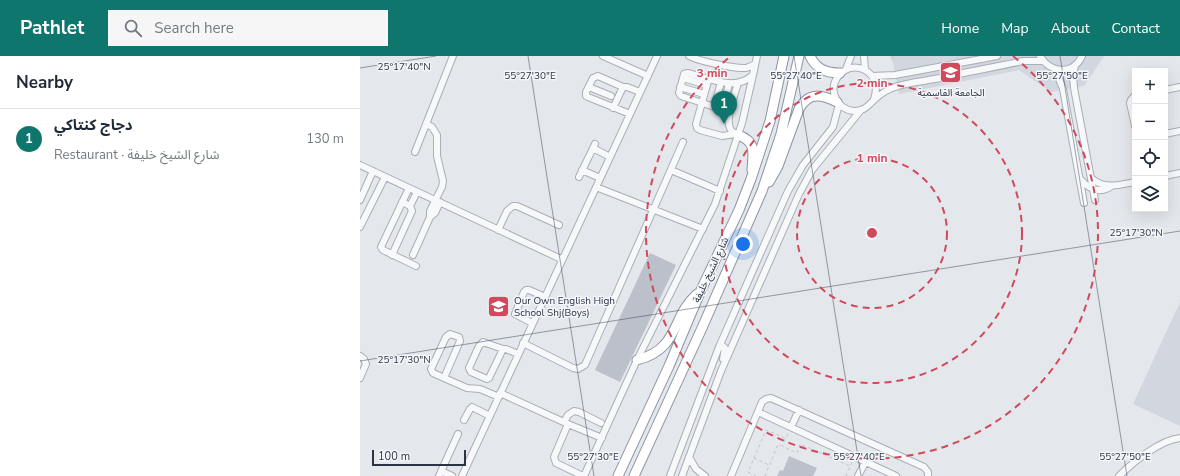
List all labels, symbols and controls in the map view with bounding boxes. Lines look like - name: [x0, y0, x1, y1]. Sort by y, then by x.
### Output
- search box: [108, 10, 388, 46]
- text: Pathlet: [20, 15, 84, 41]
- icon: search: [122, 17, 144, 39]
- text: Search here: [154, 18, 234, 38]
- text: Home: [941, 19, 979, 38]
- text: Map: [1001, 19, 1029, 38]
- text: About: [1051, 19, 1090, 38]
- text: Contact: [1112, 19, 1160, 38]
- text: 25°17'40"N: [377, 60, 431, 74]
- school or university icon: الجامعة القاسمية: [938, 60, 964, 86]
- text: 3 min: [696, 65, 728, 81]
- map controls: [1132, 68, 1168, 212]
- button: +: [1132, 68, 1168, 104]
- text: 55°27'30"E: [504, 69, 556, 83]
- text: 55°27'40"E: [770, 69, 822, 83]
- text: 55°27'50"E: [1036, 69, 1088, 83]
- text: Nearby: [16, 71, 73, 94]
- text: 2 min: [856, 75, 888, 91]
- place label: الجامعة القاسمية: [917, 86, 985, 100]
- pin: 1: [711, 91, 737, 124]
- button: −: [1132, 104, 1168, 140]
- text: دجاج كنتاكي: [54, 115, 133, 135]
- text: 1: [25, 130, 33, 148]
- text: 130 m: [306, 130, 344, 148]
- button: locate: [1132, 140, 1168, 176]
- text: Restaurant · شارع الشيخ خليفة: [54, 146, 219, 164]
- text: 1 min: [856, 150, 888, 166]
- button: layers: [1132, 176, 1168, 212]
- centre of rings: [865, 226, 879, 240]
- text: 25°17'30"N: [1109, 226, 1163, 240]
- your location: [733, 234, 753, 254]
- street label: شارع الشيخ خليفة: [690, 235, 732, 305]
- school or university icon: Our Own English High School Shj(Boys): [485, 294, 511, 320]
- place label: Our Own English High School Shj(Boys): [514, 294, 615, 320]
- text: 25°17'30"N: [377, 353, 431, 367]
- scale bar: [372, 448, 466, 467]
- text: 100 m: [378, 449, 410, 464]
- text: 55°27'30"E: [567, 450, 619, 464]
- text: 55°27'40"E: [833, 450, 885, 464]
- text: 55°27'50"E: [1099, 450, 1151, 464]

